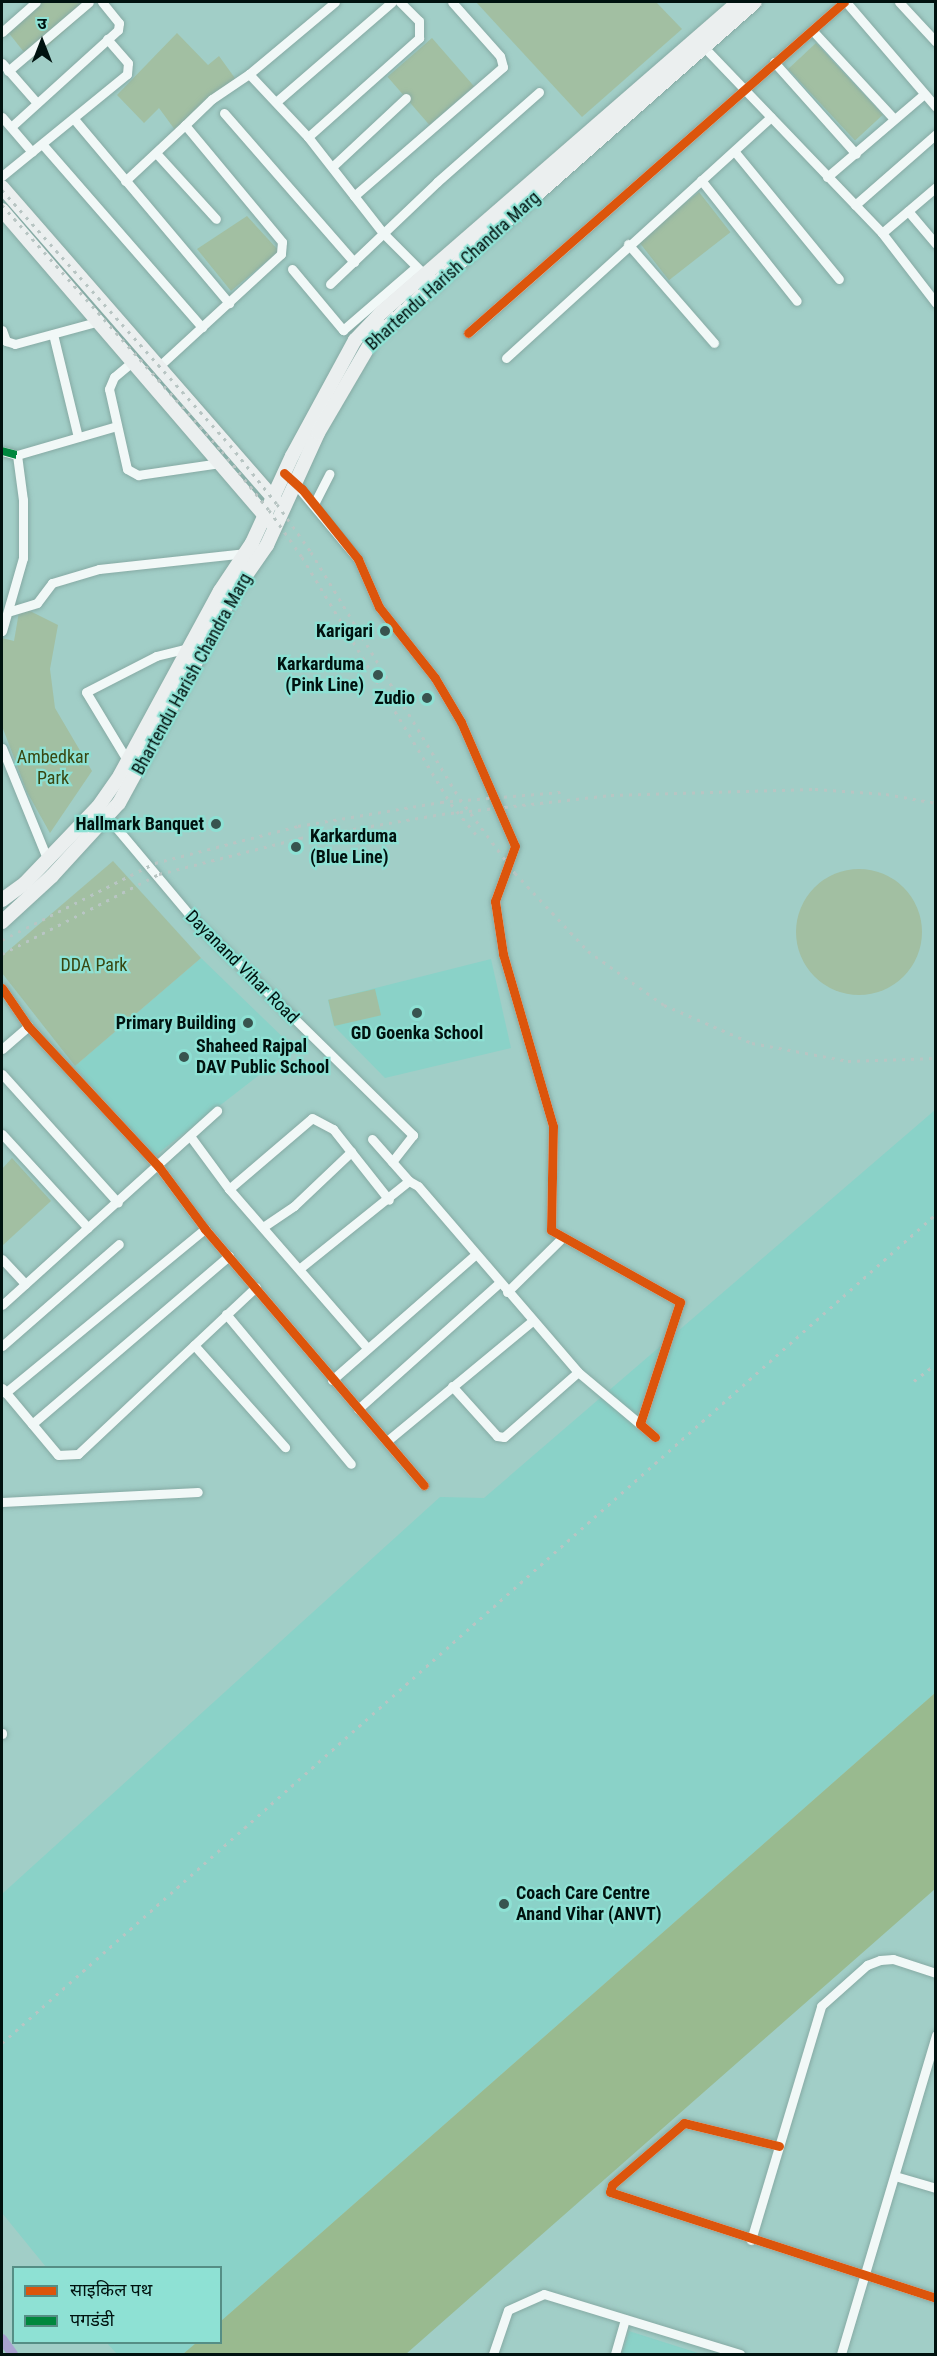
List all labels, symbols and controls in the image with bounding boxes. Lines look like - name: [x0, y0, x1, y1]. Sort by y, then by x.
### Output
- north arrow: [12, 12, 72, 72]
- text: उ: [37, 14, 47, 33]
- street label: Bhartendu Harish Chandra Marg: [361, 187, 545, 355]
- street label: Bhartendu Harish Chandra Marg: [127, 569, 257, 779]
- place label: Karigari: [316, 620, 373, 642]
- marker: Karigari: [378, 624, 392, 638]
- place label: Karkarduma (Pink Line): [277, 654, 364, 696]
- marker: Karkarduma (Pink Line): [369, 666, 387, 684]
- place label: Zudio: [374, 687, 415, 709]
- marker: Zudio: [420, 691, 434, 705]
- park label: Ambedkar Park: [17, 747, 89, 789]
- place label: Hallmark Banquet: [75, 813, 204, 835]
- marker: Hallmark Banquet: [209, 817, 223, 831]
- place label: Karkarduma (Blue Line): [310, 826, 397, 868]
- marker: Karkarduma (Blue Line): [287, 838, 305, 856]
- street label: Dayanand Vihar Road: [181, 906, 303, 1028]
- park label: DDA Park: [61, 954, 127, 976]
- marker: GD Goenka School: [410, 1006, 424, 1020]
- place label: Primary Building: [116, 1012, 236, 1034]
- marker: Primary Building: [241, 1016, 255, 1030]
- place label: GD Goenka School: [351, 1022, 483, 1044]
- place label: Shaheed Rajpal DAV Public School: [196, 1036, 329, 1078]
- marker: Shaheed Rajpal DAV Public School: [177, 1050, 191, 1064]
- place label: Coach Care Centre Anand Vihar (ANVT): [516, 1883, 662, 1926]
- marker: Coach Care Centre Anand Vihar (ANVT): [497, 1897, 511, 1911]
- legend: [12, 2266, 222, 2344]
- text: साइकिल पथ: [70, 2279, 152, 2300]
- text: पगडंडी: [70, 2309, 114, 2330]

